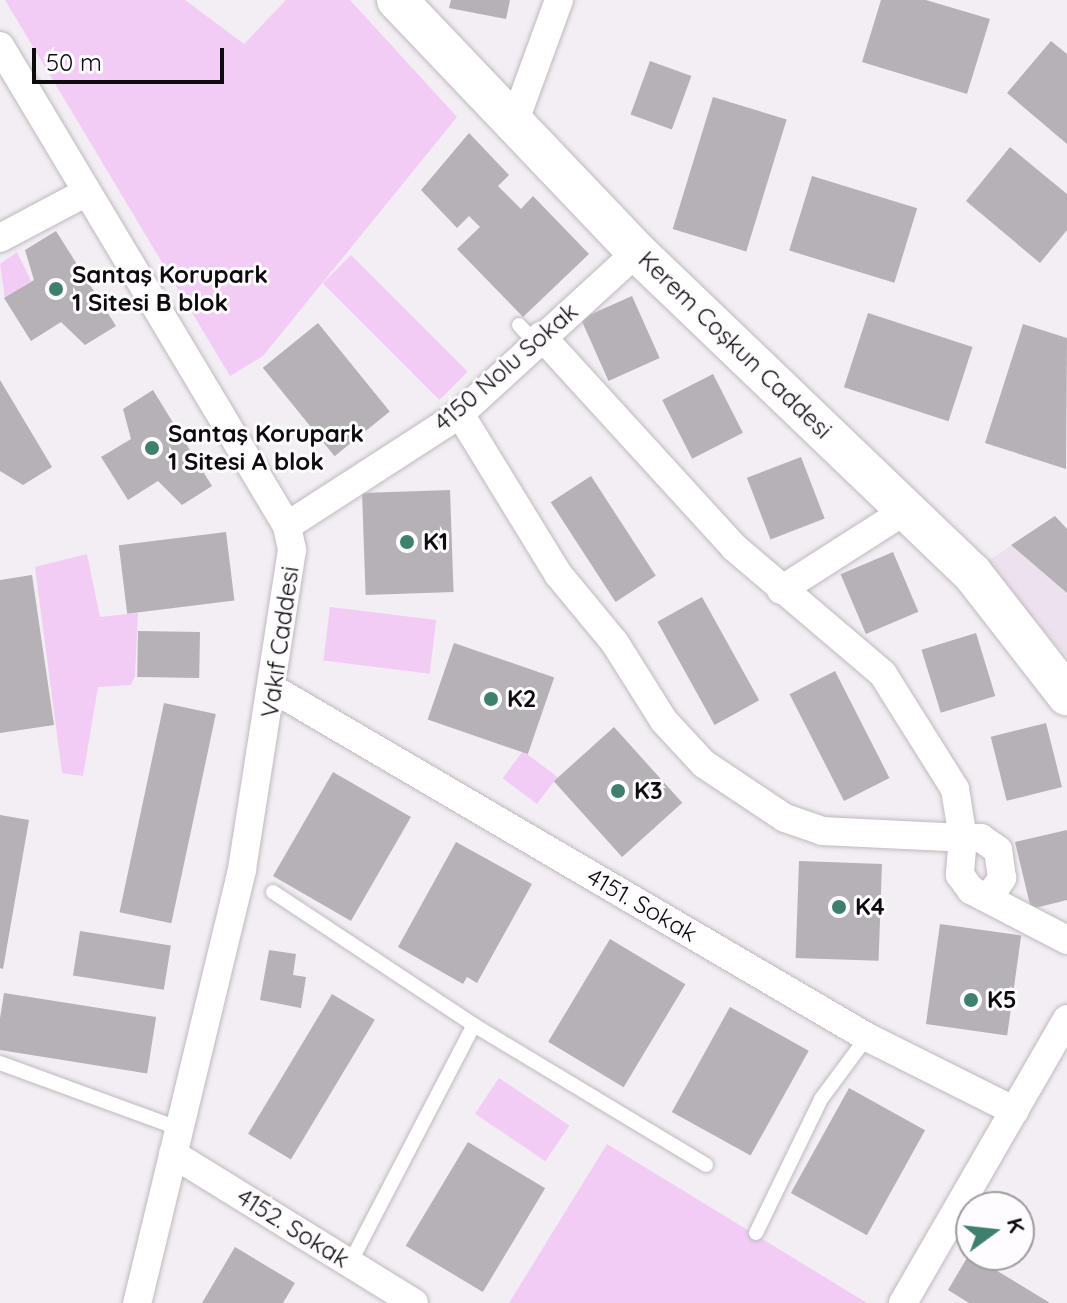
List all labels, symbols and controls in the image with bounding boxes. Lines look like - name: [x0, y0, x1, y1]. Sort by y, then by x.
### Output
- scale bar: [36, 32, 228, 82]
- text: 50 m: [46, 47, 102, 77]
- street label: Kerem Coşkun Caddesi: [632, 245, 838, 445]
- place label: Santaş Korupark 1 Sitesi B blok: [72, 261, 268, 317]
- marker: Santaş Korupark 1 Sitesi B blok: [47, 280, 65, 298]
- street label: 4150 Nolu Sokak: [428, 297, 584, 437]
- place label: Santaş Korupark 1 Sitesi A blok: [168, 420, 364, 476]
- marker: Santaş Korupark 1 Sitesi A blok: [143, 439, 161, 457]
- place label: K1: [423, 528, 448, 556]
- marker: K1: [398, 533, 416, 551]
- street label: Vakıf Caddesi: [255, 564, 305, 720]
- place label: K2: [507, 685, 536, 713]
- marker: K2: [482, 690, 500, 708]
- place label: K3: [634, 777, 663, 805]
- marker: K3: [609, 782, 627, 800]
- street label: 4151. Sokak: [582, 862, 702, 948]
- place label: K4: [855, 893, 885, 921]
- marker: K4: [830, 898, 848, 916]
- place label: K5: [987, 986, 1017, 1014]
- marker: K5: [962, 991, 980, 1009]
- street label: 4152. Sokak: [232, 1182, 354, 1274]
- north arrow: [955, 1191, 1035, 1271]
- text: K: [1001, 1215, 1032, 1236]

